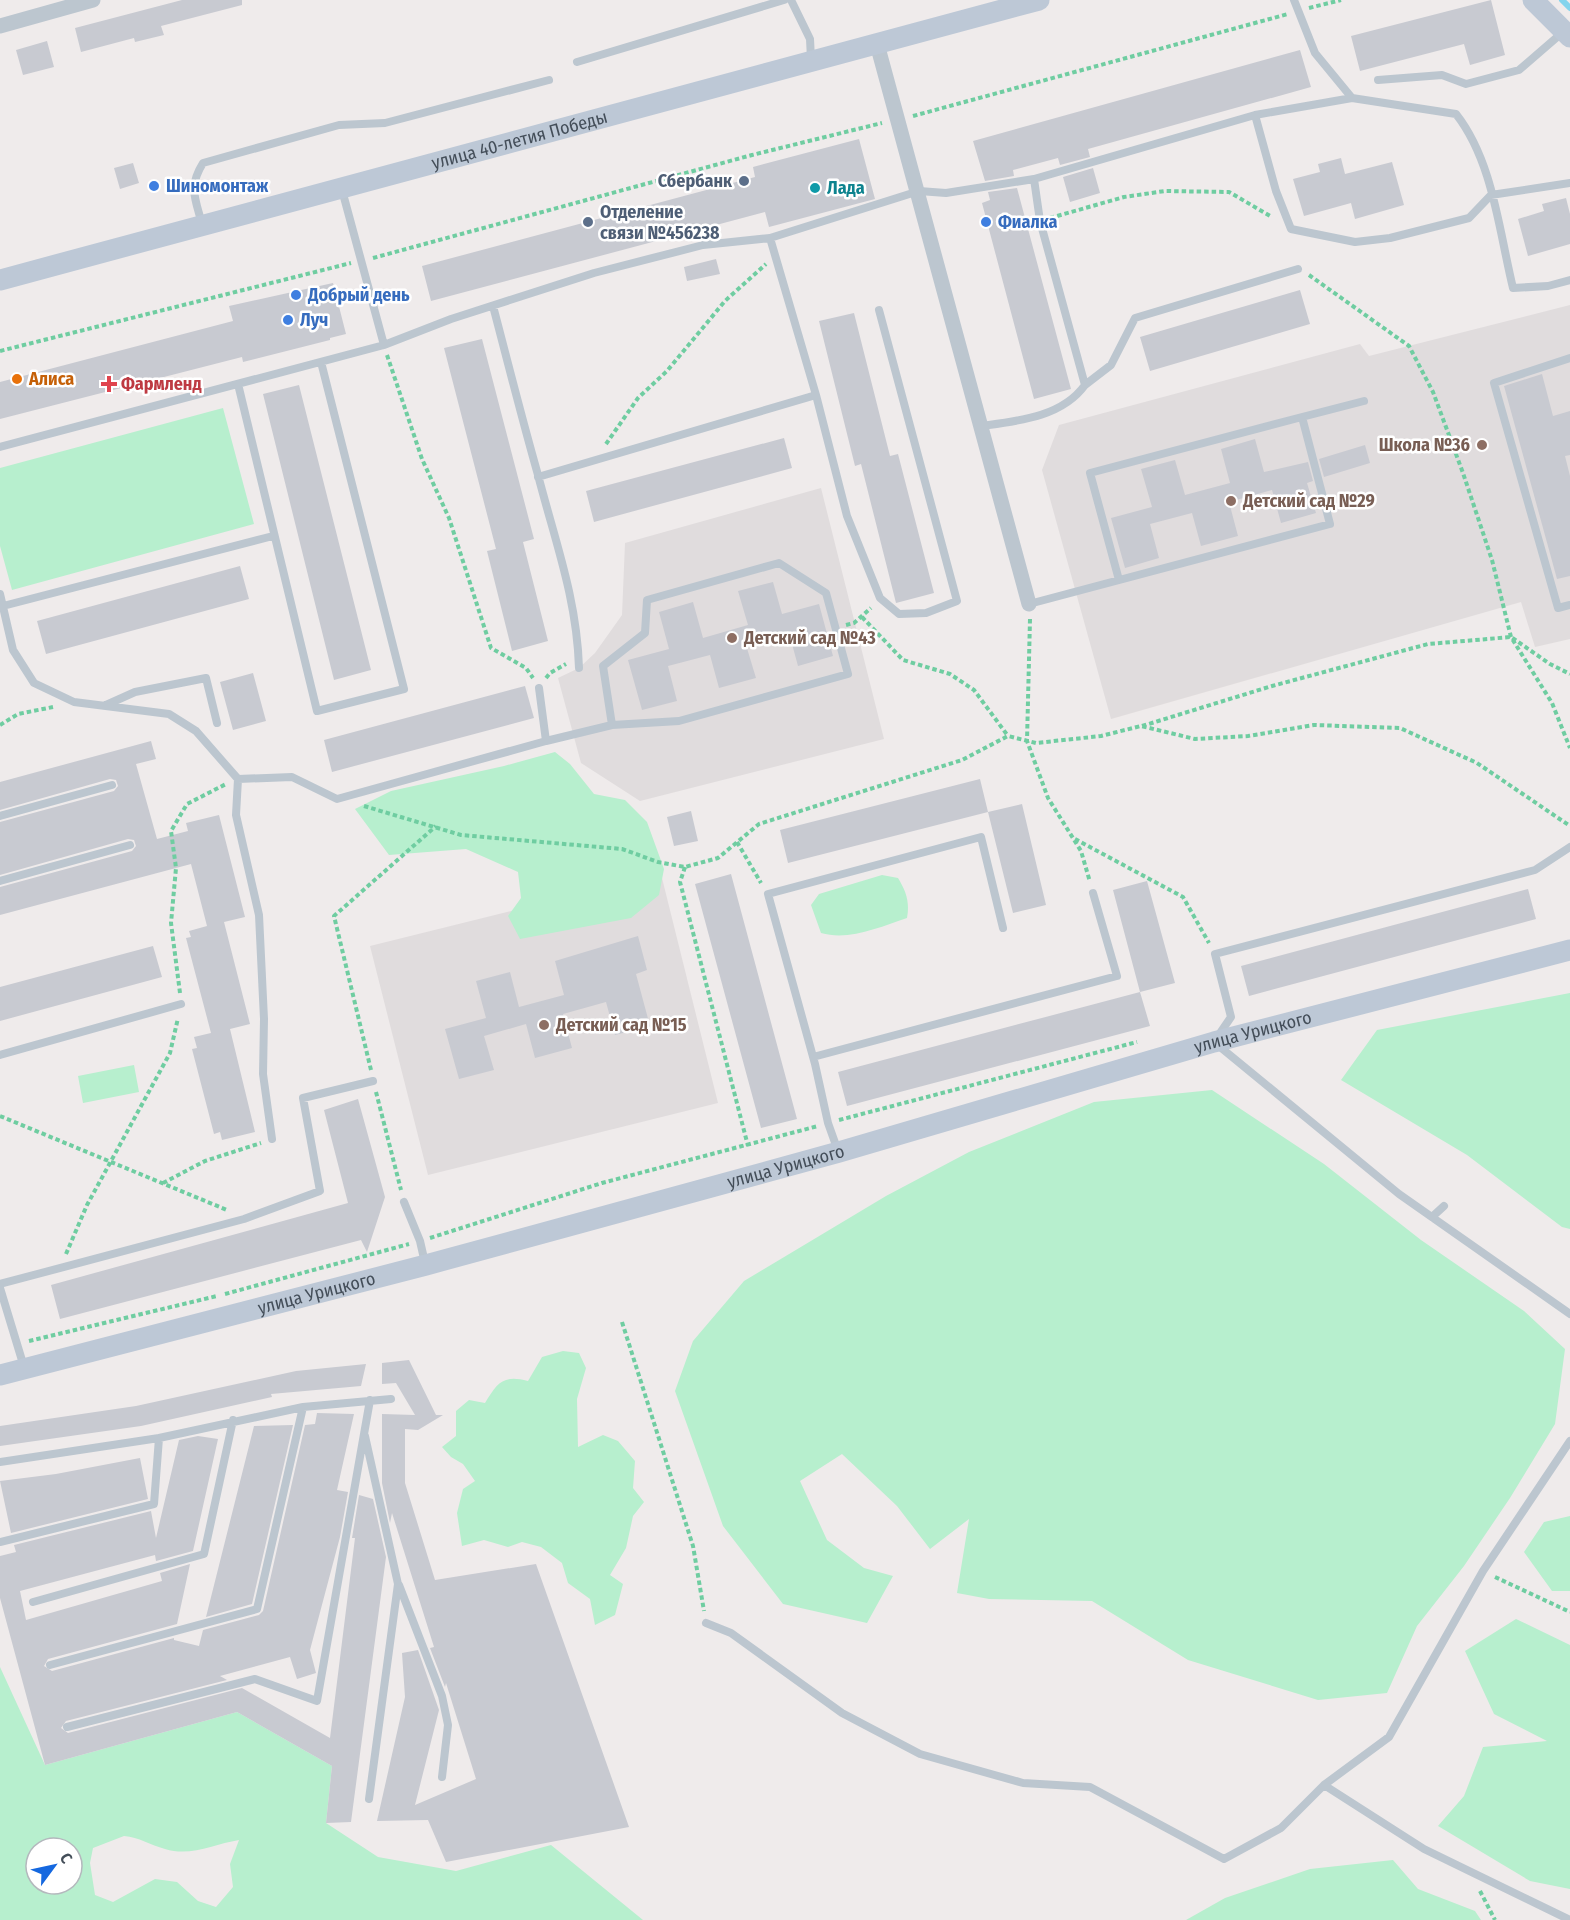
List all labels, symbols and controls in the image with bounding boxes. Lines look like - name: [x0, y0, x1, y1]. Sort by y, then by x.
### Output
- street label: улица 40-летия Победы: [429, 106, 610, 174]
- place label: Сбербанк: [658, 170, 733, 192]
- marker: Сбербанк: [737, 174, 751, 188]
- place label: Шиномонтаж: [166, 175, 269, 197]
- place label: Лада: [827, 177, 865, 199]
- marker: Шиномонтаж: [147, 179, 161, 193]
- marker: Лада: [808, 181, 822, 195]
- place label: Отделение связи №456238: [600, 201, 720, 244]
- place label: Фиалка: [998, 211, 1057, 233]
- marker: Отделение связи №456238: [581, 215, 595, 229]
- marker: Фиалка: [979, 215, 993, 229]
- place label: Добрый день: [307, 284, 410, 306]
- marker: Добрый день: [289, 288, 303, 302]
- place label: Луч: [300, 309, 328, 331]
- marker: Луч: [281, 313, 295, 327]
- place label: Алиса: [28, 368, 74, 390]
- marker: Алиса: [10, 372, 24, 386]
- place label: Фармленд: [121, 373, 202, 395]
- marker: Фармленд: [102, 377, 116, 391]
- place label: Школа №36: [1379, 434, 1470, 456]
- marker: Школа №36: [1475, 438, 1489, 452]
- place label: Детский сад №29: [1242, 490, 1375, 512]
- marker: Детский сад №29: [1224, 494, 1238, 508]
- place label: Детский сад №43: [743, 627, 876, 649]
- marker: Детский сад №43: [725, 631, 739, 645]
- street label: улица Урицкого: [1191, 1006, 1314, 1058]
- place label: Детский сад №15: [555, 1014, 687, 1036]
- marker: Детский сад №15: [537, 1018, 551, 1032]
- street label: улица Урицкого: [725, 1140, 847, 1193]
- street label: улица Урицкого: [255, 1268, 378, 1319]
- north arrow: [24, 1836, 84, 1896]
- text: С: [56, 1849, 77, 1867]

